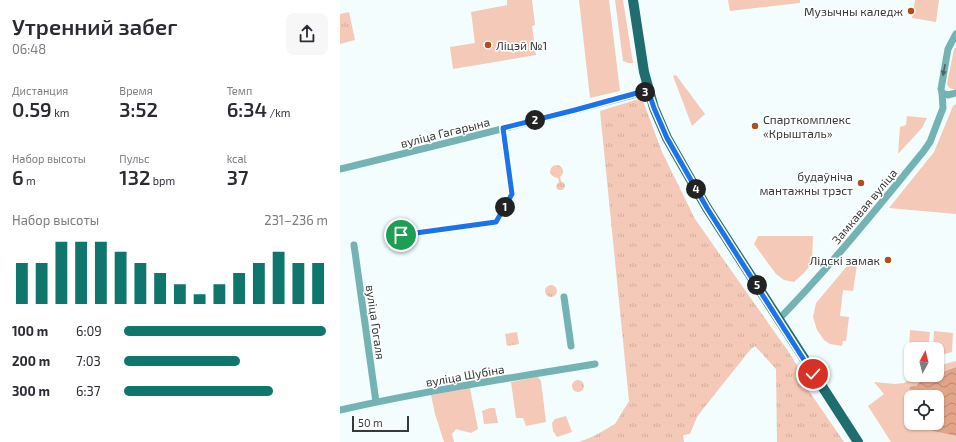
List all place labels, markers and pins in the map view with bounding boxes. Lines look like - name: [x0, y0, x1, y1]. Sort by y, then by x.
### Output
- place label: Музычны каледж: [804, 4, 904, 19]
- marker: Музычны каледж: [906, 6, 916, 16]
- place label: Ліцэй №1: [496, 38, 547, 52]
- marker: Ліцэй №1: [483, 40, 493, 50]
- pin: 3: [635, 82, 655, 102]
- pin: 2: [525, 110, 545, 130]
- place label: Спарткомплекс «Крышталь»: [763, 112, 851, 140]
- marker: Спарткомплекс «Крышталь»: [750, 121, 760, 131]
- place label: будаўніча мантажны трэст: [759, 169, 853, 197]
- marker: будаўніча мантажны трэст: [856, 178, 866, 188]
- pin: 4: [686, 179, 706, 199]
- pin: 1: [495, 197, 515, 217]
- pin: [384, 218, 418, 252]
- place label: Лідскі замак: [810, 253, 881, 267]
- marker: Лідскі замак: [883, 255, 893, 265]
- pin: 5: [747, 275, 767, 295]
- pin: [796, 357, 830, 391]

